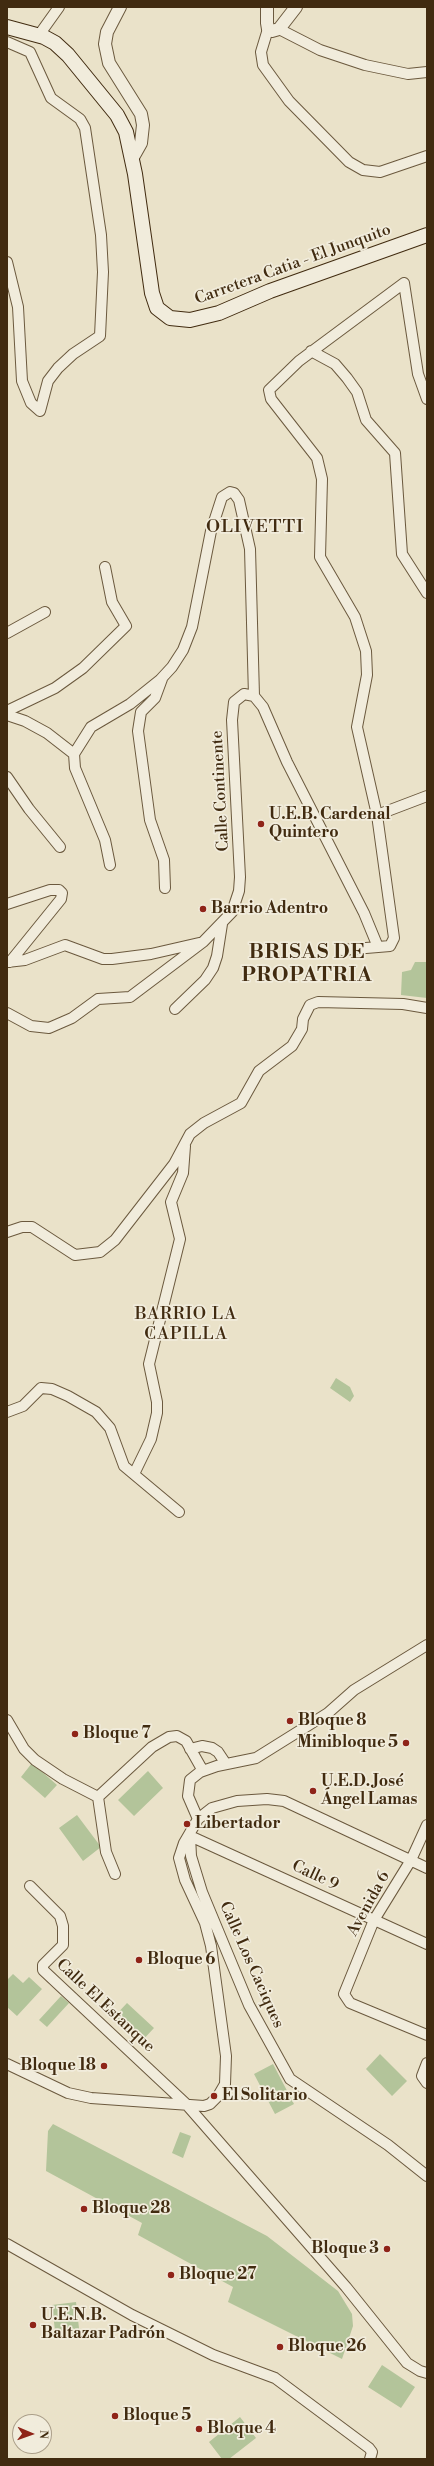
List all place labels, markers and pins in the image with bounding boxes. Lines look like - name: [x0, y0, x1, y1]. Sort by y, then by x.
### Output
- place label: U.E.B. Cardenal Quintero: [269, 805, 391, 843]
- marker: U.E.B. Cardenal Quintero: [256, 819, 266, 829]
- place label: Barrio Adentro: [211, 899, 328, 919]
- marker: Barrio Adentro: [198, 904, 208, 914]
- place label: Bloque 8: [298, 1711, 366, 1731]
- marker: Bloque 8: [285, 1716, 295, 1726]
- place label: Bloque 7: [83, 1724, 151, 1744]
- marker: Bloque 7: [70, 1729, 80, 1739]
- place label: Minibloque 5: [297, 1733, 398, 1753]
- marker: Minibloque 5: [401, 1738, 411, 1748]
- place label: U.E.D. José Ángel Lamas: [321, 1772, 417, 1810]
- marker: U.E.D. José Ángel Lamas: [308, 1786, 318, 1796]
- place label: Libertador: [195, 1814, 281, 1834]
- marker: Libertador: [182, 1819, 192, 1829]
- place label: Bloque 6: [147, 1950, 215, 1970]
- marker: Bloque 6: [134, 1955, 144, 1965]
- place label: Bloque 18: [20, 2056, 96, 2076]
- marker: Bloque 18: [99, 2061, 109, 2071]
- place label: El Solitario: [222, 2086, 308, 2106]
- marker: El Solitario: [209, 2091, 219, 2101]
- place label: Bloque 28: [92, 2199, 170, 2219]
- marker: Bloque 28: [79, 2204, 89, 2214]
- place label: Bloque 3: [311, 2239, 379, 2259]
- marker: Bloque 3: [382, 2244, 392, 2254]
- place label: Bloque 27: [179, 2265, 256, 2285]
- marker: Bloque 27: [166, 2270, 176, 2280]
- place label: U.E.N.B. Baltazar Padrón: [41, 2306, 165, 2344]
- marker: U.E.N.B. Baltazar Padrón: [28, 2320, 38, 2330]
- place label: Bloque 26: [288, 2337, 366, 2357]
- marker: Bloque 26: [275, 2342, 285, 2352]
- place label: Bloque 5: [123, 2406, 191, 2426]
- marker: Bloque 5: [110, 2411, 120, 2421]
- place label: Bloque 4: [207, 2419, 276, 2439]
- marker: Bloque 4: [194, 2424, 204, 2434]

